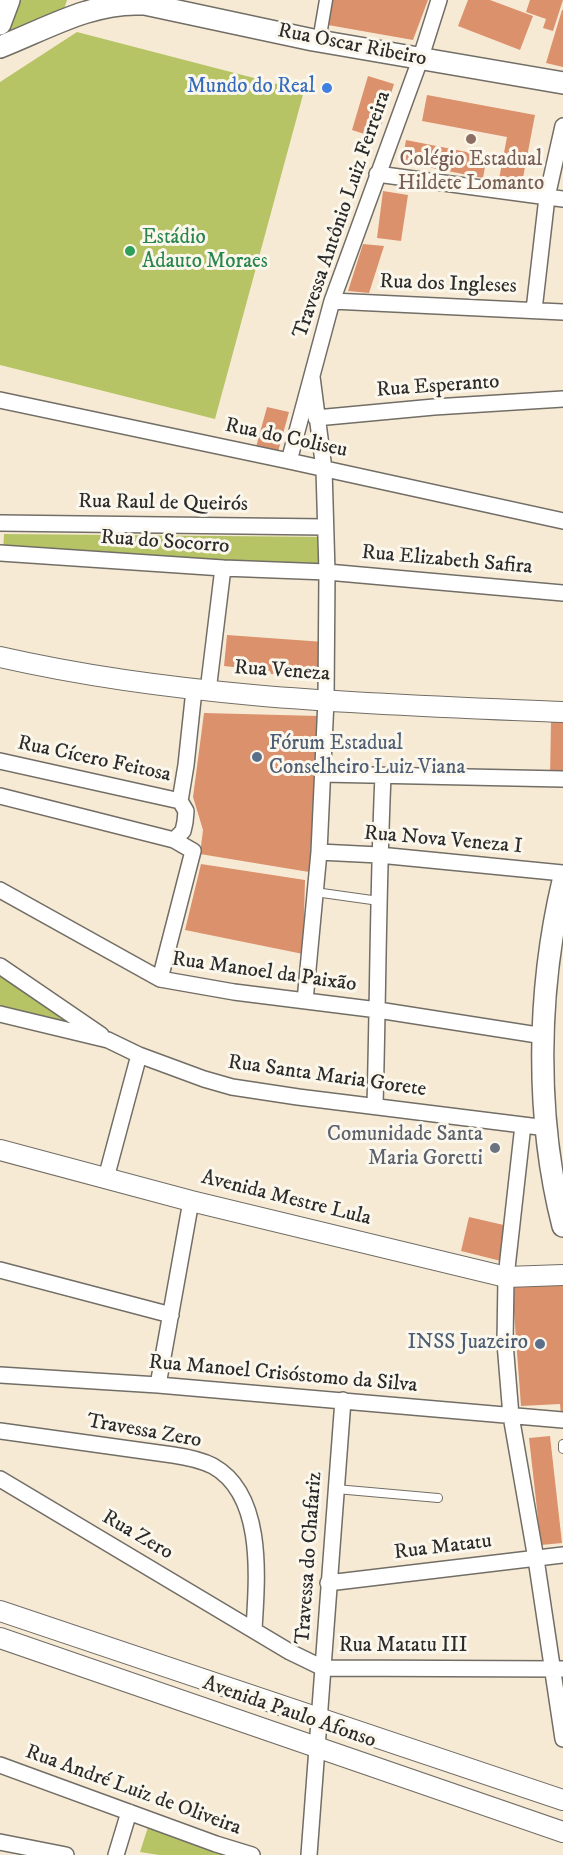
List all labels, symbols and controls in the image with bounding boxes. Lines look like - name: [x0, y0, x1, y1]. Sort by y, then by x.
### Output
- street label: Rua Oscar Ribeiro: [275, 19, 429, 73]
- place label: Mundo do Real: [187, 75, 315, 101]
- marker: Mundo do Real: [320, 81, 334, 95]
- street label: Travessa Antônio Luiz Ferreira: [289, 88, 397, 342]
- marker: Colégio Estadual Hildete Lomanto: [464, 132, 478, 146]
- place label: Colégio Estadual Hildete Lomanto: [398, 148, 544, 198]
- place label: Estádio Adauto Moraes: [142, 226, 268, 276]
- marker: Estádio Adauto Moraes: [123, 244, 137, 258]
- street label: Rua dos Ingleses: [379, 270, 517, 300]
- street label: Rua Esperanto: [376, 370, 500, 404]
- street label: Rua do Coliseu: [223, 414, 349, 464]
- street label: Rua Raul de Queirós: [78, 490, 248, 518]
- street label: Rua do Socorro: [100, 526, 230, 560]
- street label: Rua Elizabeth Safira: [361, 541, 533, 581]
- street label: Rua Veneza: [233, 656, 331, 688]
- street label: Rua Cícero Feitosa: [15, 731, 173, 789]
- place label: Fórum Estadual Conselheiro Luiz Viana: [269, 732, 465, 782]
- marker: Fórum Estadual Conselheiro Luiz Viana: [250, 750, 264, 764]
- street label: Rua Nova Veneza I: [363, 822, 523, 860]
- street label: Rua Manoel da Paixão: [170, 948, 358, 998]
- street label: Rua Santa Maria Gorete: [226, 1051, 428, 1103]
- place label: Comunidade Santa Maria Goretti: [327, 1123, 483, 1173]
- marker: Comunidade Santa Maria Goretti: [488, 1141, 502, 1155]
- street label: Avenida Mestre Lula: [199, 1166, 373, 1232]
- place label: INSS Juazeiro: [407, 1331, 528, 1357]
- marker: INSS Juazeiro: [533, 1337, 547, 1351]
- street label: Rua Manoel Crisóstomo da Silva: [148, 1351, 418, 1399]
- street label: Travessa Zero: [85, 1410, 203, 1454]
- street label: Travessa do Chafariz: [291, 1471, 329, 1645]
- street label: Rua Zero: [97, 1506, 177, 1566]
- street label: Rua Matatu: [393, 1530, 493, 1566]
- street label: Rua Matatu III: [339, 1634, 467, 1660]
- street label: Avenida Paulo Afonso: [199, 1672, 379, 1754]
- street label: Rua André Luiz de Oliveira: [22, 1740, 244, 1842]

